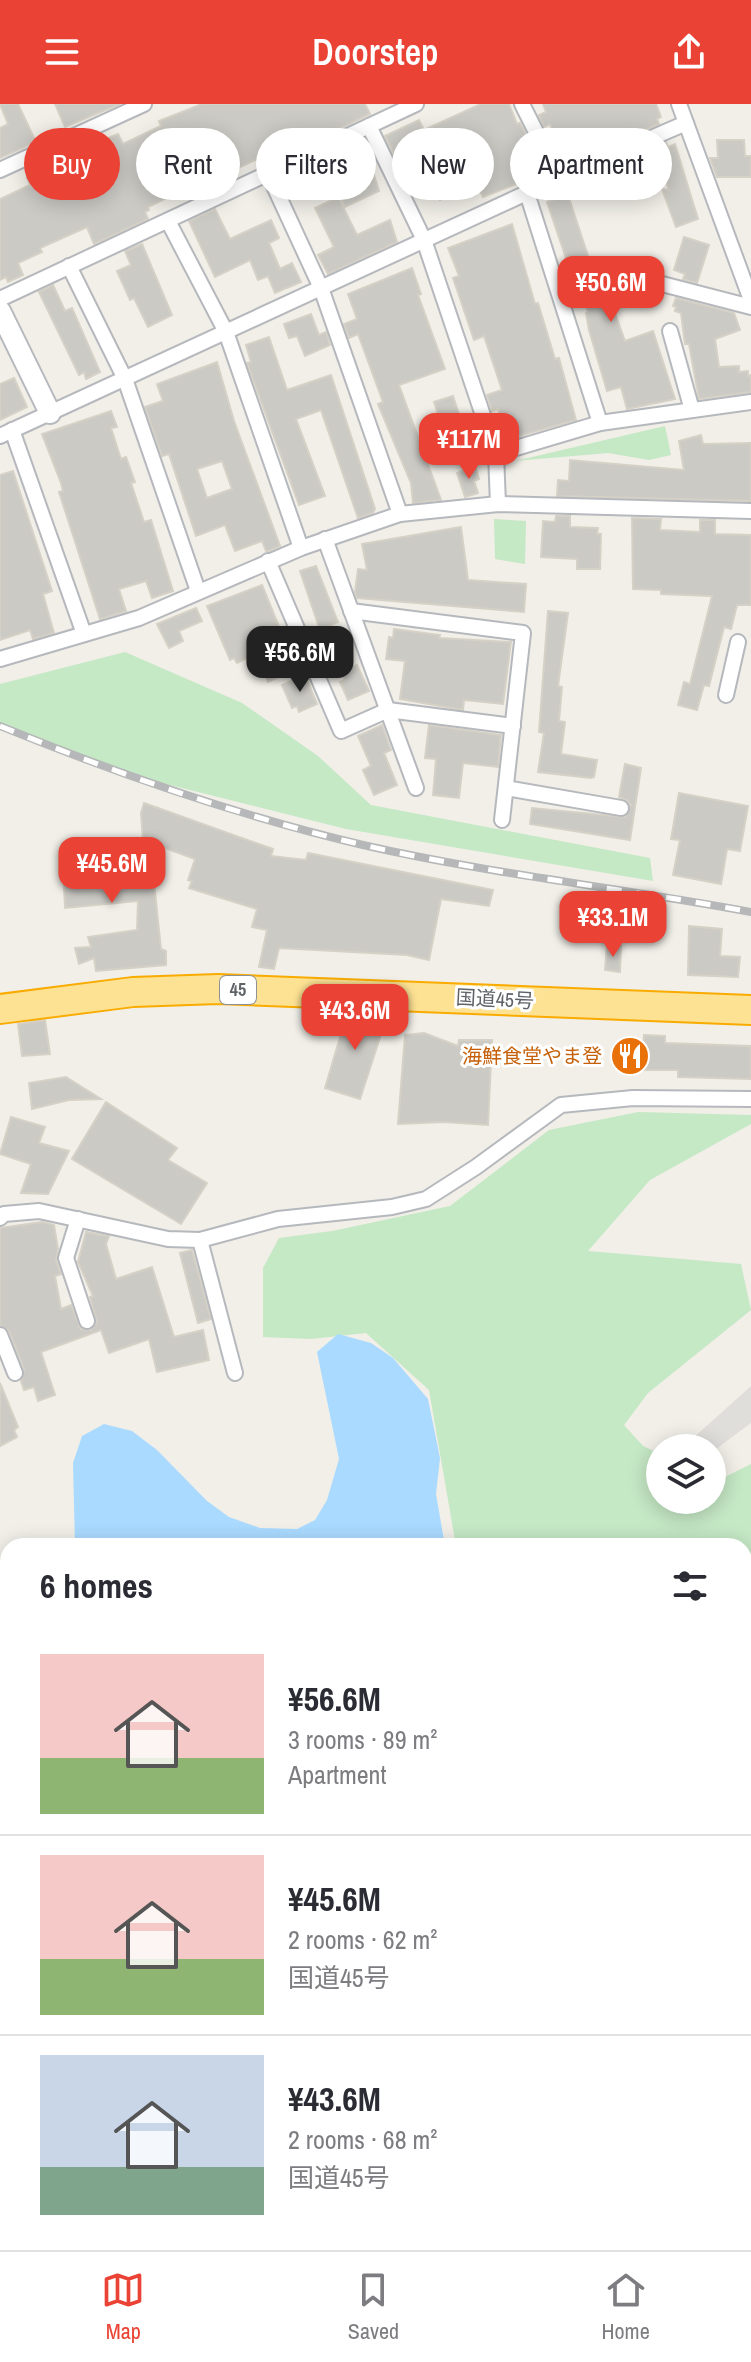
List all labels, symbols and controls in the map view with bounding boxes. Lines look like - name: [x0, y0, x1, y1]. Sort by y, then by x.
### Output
- text: Doorstep: [312, 28, 439, 76]
- icon: menu: [40, 30, 84, 74]
- icon: share: [667, 30, 711, 74]
- chip: Buy: [24, 128, 120, 200]
- chip: Rent: [136, 128, 240, 200]
- chip: Filters: [256, 128, 376, 200]
- chip: New: [392, 128, 494, 200]
- chip: Apartment: [510, 128, 672, 200]
- pin: ¥50.6M: [546, 256, 676, 324]
- text: ¥50.6M: [575, 264, 647, 299]
- pin: ¥117M: [413, 413, 525, 481]
- text: ¥117M: [437, 421, 501, 456]
- pin: ¥56.6M: [235, 626, 365, 694]
- text: ¥56.6M: [264, 634, 336, 669]
- pin: ¥45.6M: [47, 837, 177, 905]
- text: ¥45.6M: [76, 845, 148, 880]
- pin: ¥33.1M: [548, 891, 678, 959]
- text: ¥33.1M: [577, 899, 649, 934]
- road number: 45: [220, 976, 256, 1004]
- street label: 国道45号: [455, 983, 535, 1014]
- pin: ¥43.6M: [290, 984, 420, 1052]
- text: ¥43.6M: [319, 992, 391, 1027]
- restaurant icon: 海鮮食堂やま登: [609, 1035, 651, 1077]
- place label: 海鮮食堂やま登: [462, 1042, 602, 1069]
- map controls: [646, 1434, 726, 1514]
- button: layers: [646, 1434, 726, 1514]
- text: 6 homes: [40, 1563, 153, 1609]
- icon: filters: [668, 1564, 712, 1608]
- text: ¥56.6M: [288, 1676, 381, 1722]
- icon: home: [104, 1686, 200, 1782]
- text: 3 rooms · 89 m²: [288, 1722, 437, 1757]
- text: Apartment: [288, 1757, 386, 1792]
- text: ¥45.6M: [288, 1876, 381, 1922]
- icon: home: [104, 1887, 200, 1983]
- text: 2 rooms · 62 m²: [288, 1922, 437, 1957]
- text: 国道45号: [288, 1960, 390, 1995]
- text: ¥43.6M: [288, 2076, 381, 2122]
- icon: home: [104, 2087, 200, 2183]
- text: 2 rooms · 68 m²: [288, 2122, 437, 2157]
- text: 国道45号: [288, 2160, 390, 2195]
- tab: Map: [101, 2268, 145, 2346]
- tab: Saved: [348, 2268, 399, 2346]
- tab: Home: [602, 2268, 650, 2346]

